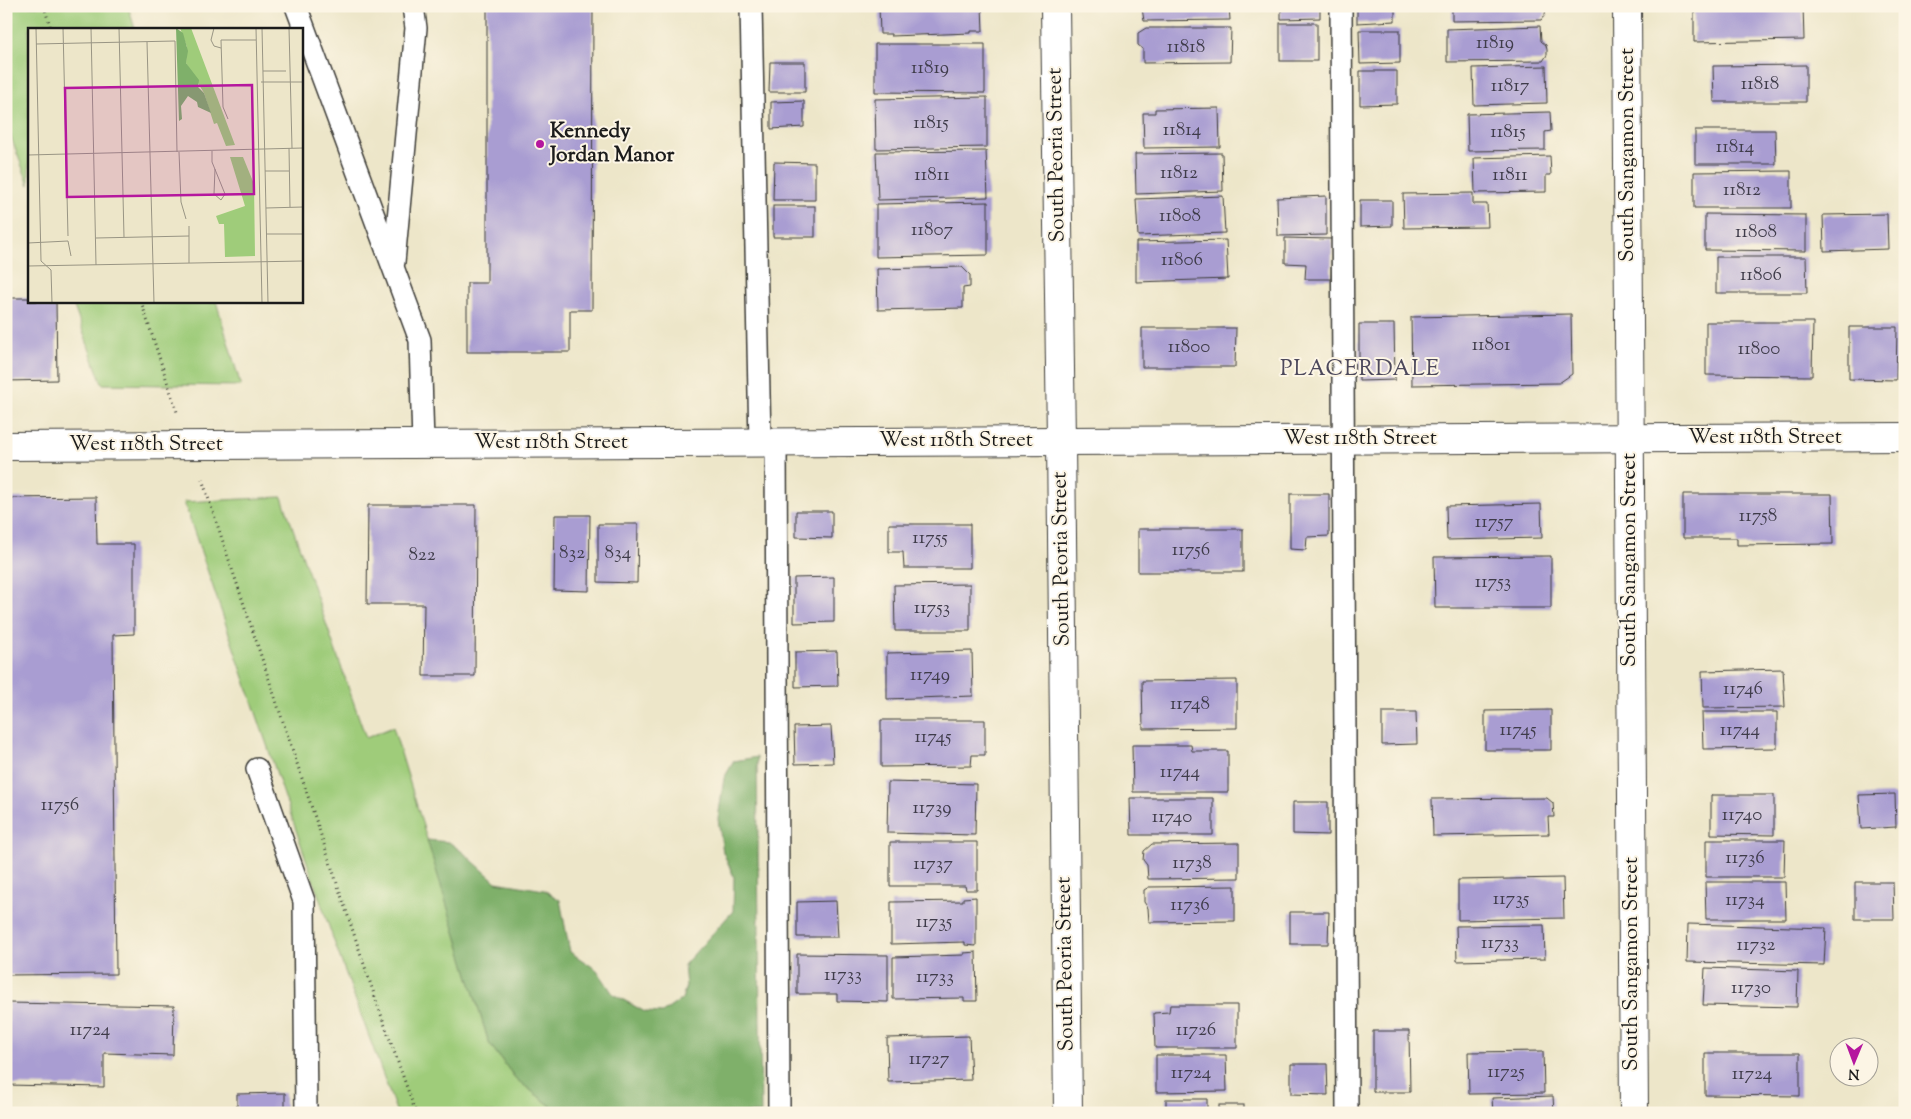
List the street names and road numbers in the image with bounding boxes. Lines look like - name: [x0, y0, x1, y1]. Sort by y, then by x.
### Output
- street label: South Sangamon Street: [1613, 48, 1643, 262]
- street label: South Peoria Street: [1040, 67, 1074, 243]
- street label: West 118th Street: [1688, 423, 1842, 453]
- street label: West 118th Street: [1283, 424, 1437, 454]
- street label: West 118th Street: [879, 426, 1033, 456]
- street label: West 118th Street: [474, 428, 628, 458]
- street label: West 118th Street: [69, 430, 223, 460]
- street label: South Sangamon Street: [1615, 453, 1645, 667]
- street label: South Peoria Street: [1045, 471, 1079, 647]
- street label: South Sangamon Street: [1617, 857, 1647, 1071]
- street label: South Peoria Street: [1049, 876, 1083, 1052]

